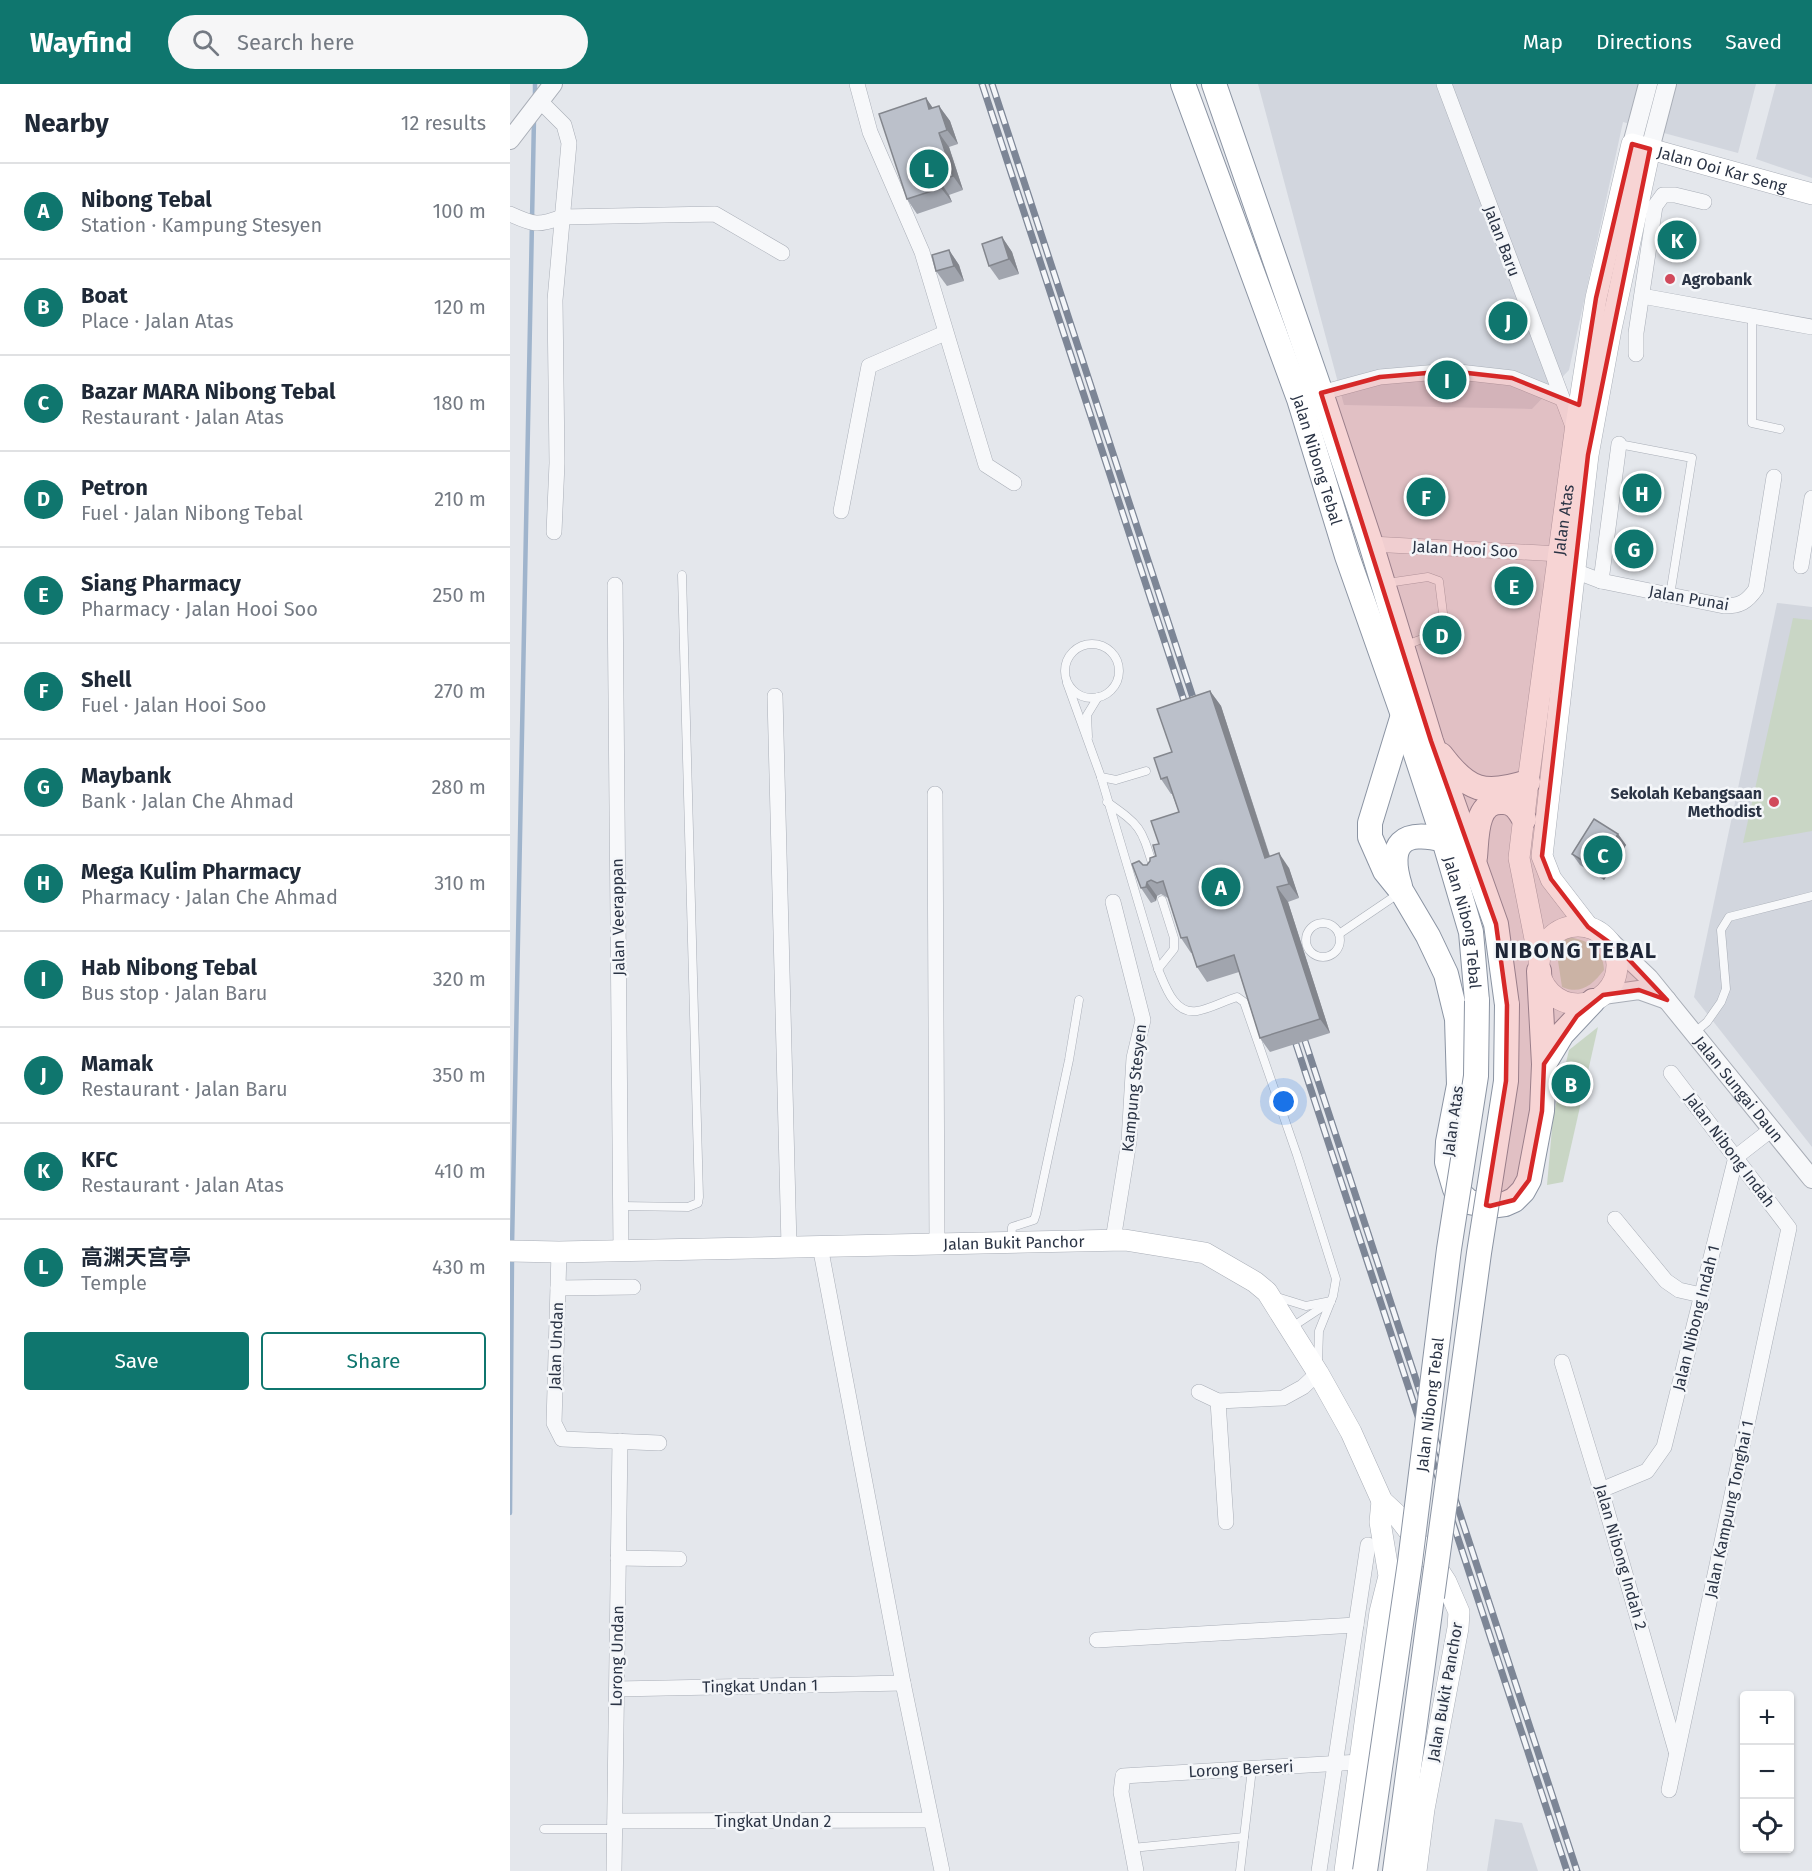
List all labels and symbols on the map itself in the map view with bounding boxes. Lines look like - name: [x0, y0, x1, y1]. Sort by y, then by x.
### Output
- street label: Jalan Ooi Kar Seng: [1655, 142, 1790, 196]
- pin: L: [910, 146, 948, 191]
- street label: Jalan Baru: [1480, 203, 1524, 279]
- pin: K: [1658, 218, 1696, 262]
- place label: Agrobank: [1681, 270, 1752, 289]
- marker: Agrobank: [1663, 272, 1677, 286]
- pin: J: [1488, 298, 1528, 344]
- pin: I: [1428, 358, 1466, 402]
- street label: Jalan Nibong Tebal: [1289, 392, 1346, 527]
- pin: H: [1622, 470, 1662, 516]
- pin: F: [1406, 474, 1446, 520]
- street label: Jalan Atas: [1549, 483, 1577, 556]
- pin: G: [1614, 526, 1654, 572]
- street label: Jalan Hooi Soo: [1412, 537, 1518, 561]
- pin: E: [1494, 564, 1534, 608]
- street label: Jalan Punai: [1647, 582, 1731, 614]
- pin: D: [1422, 612, 1462, 658]
- place label: Sekolah Kebangsaan Methodist: [1611, 784, 1763, 821]
- marker: Sekolah Kebangsaan Methodist: [1767, 795, 1781, 809]
- pin: C: [1584, 832, 1622, 878]
- street label: Jalan Nibong Tebal: [1440, 854, 1485, 990]
- street label: Jalan Veerappan: [607, 858, 629, 976]
- pin: A: [1202, 864, 1240, 910]
- district label: NIBONG TEBAL: [1495, 937, 1657, 964]
- street label: Kampung Stesyen: [1118, 1023, 1150, 1153]
- street label: Jalan Sungai Daun: [1690, 1032, 1788, 1146]
- pin: B: [1552, 1062, 1590, 1106]
- street label: Jalan Atas: [1439, 1084, 1467, 1158]
- your location: [1269, 1087, 1298, 1116]
- street label: Jalan Nibong Indah: [1681, 1089, 1779, 1211]
- street label: Jalan Bukit Panchor: [943, 1231, 1086, 1253]
- street label: Jalan Nibong Indah 1: [1669, 1243, 1723, 1393]
- street label: Jalan Undan: [545, 1302, 567, 1390]
- street label: Jalan Nibong Tebal: [1412, 1336, 1447, 1473]
- street label: Jalan Kampung Tonghai 1: [1701, 1418, 1757, 1600]
- street label: Jalan Nibong Indah 2: [1591, 1482, 1651, 1632]
- street label: Lorong Undan: [607, 1605, 627, 1707]
- street label: Jalan Bukit Panchor: [1423, 1620, 1467, 1763]
- street label: Tingkat Undan 1: [702, 1675, 818, 1697]
- street label: Lorong Berseri: [1188, 1757, 1294, 1781]
- street label: Tingkat Undan 2: [715, 1812, 832, 1831]

